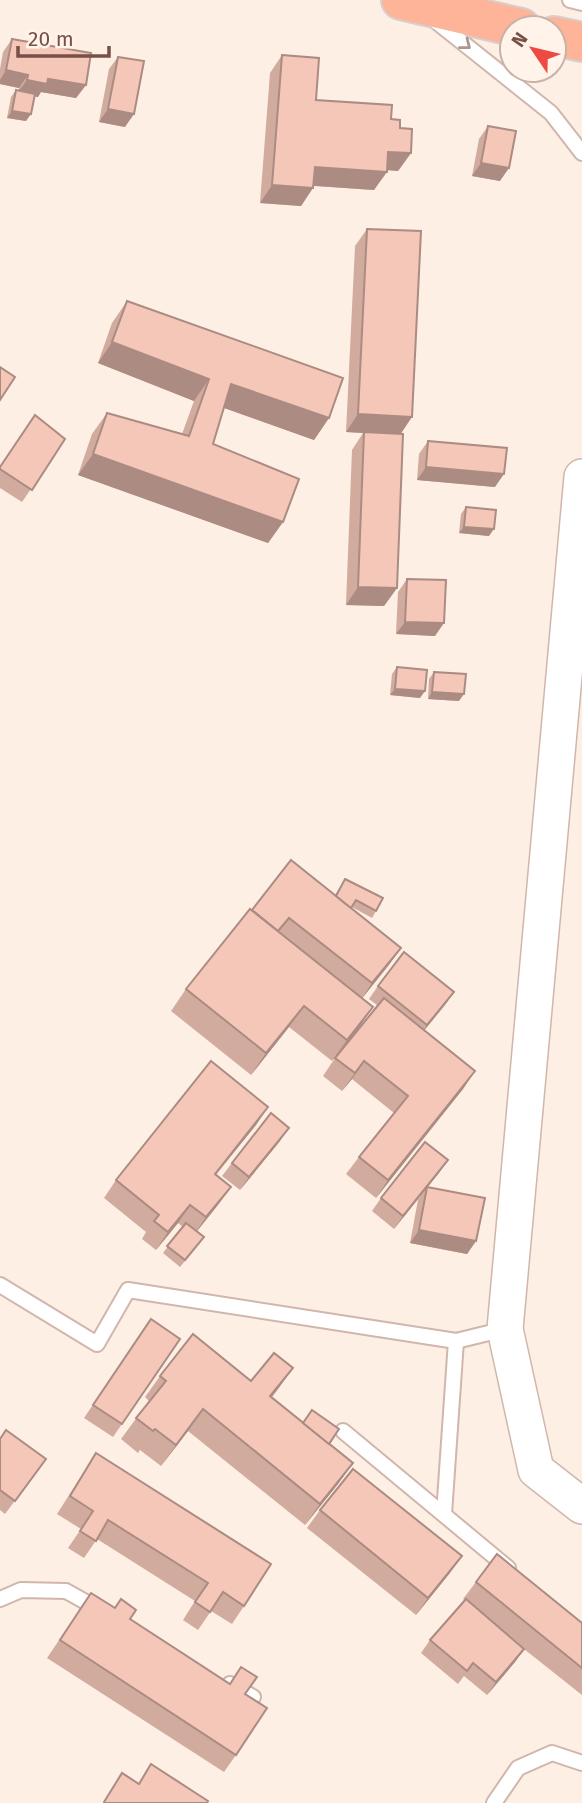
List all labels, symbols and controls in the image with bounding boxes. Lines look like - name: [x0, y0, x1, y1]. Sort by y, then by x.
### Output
- scale bar: [18, 14, 108, 58]
- north arrow: [498, 14, 568, 84]
- text: 20 m: [28, 26, 74, 52]
- text: N: [506, 28, 533, 51]
- one-way arrow: [459, 37, 471, 50]

